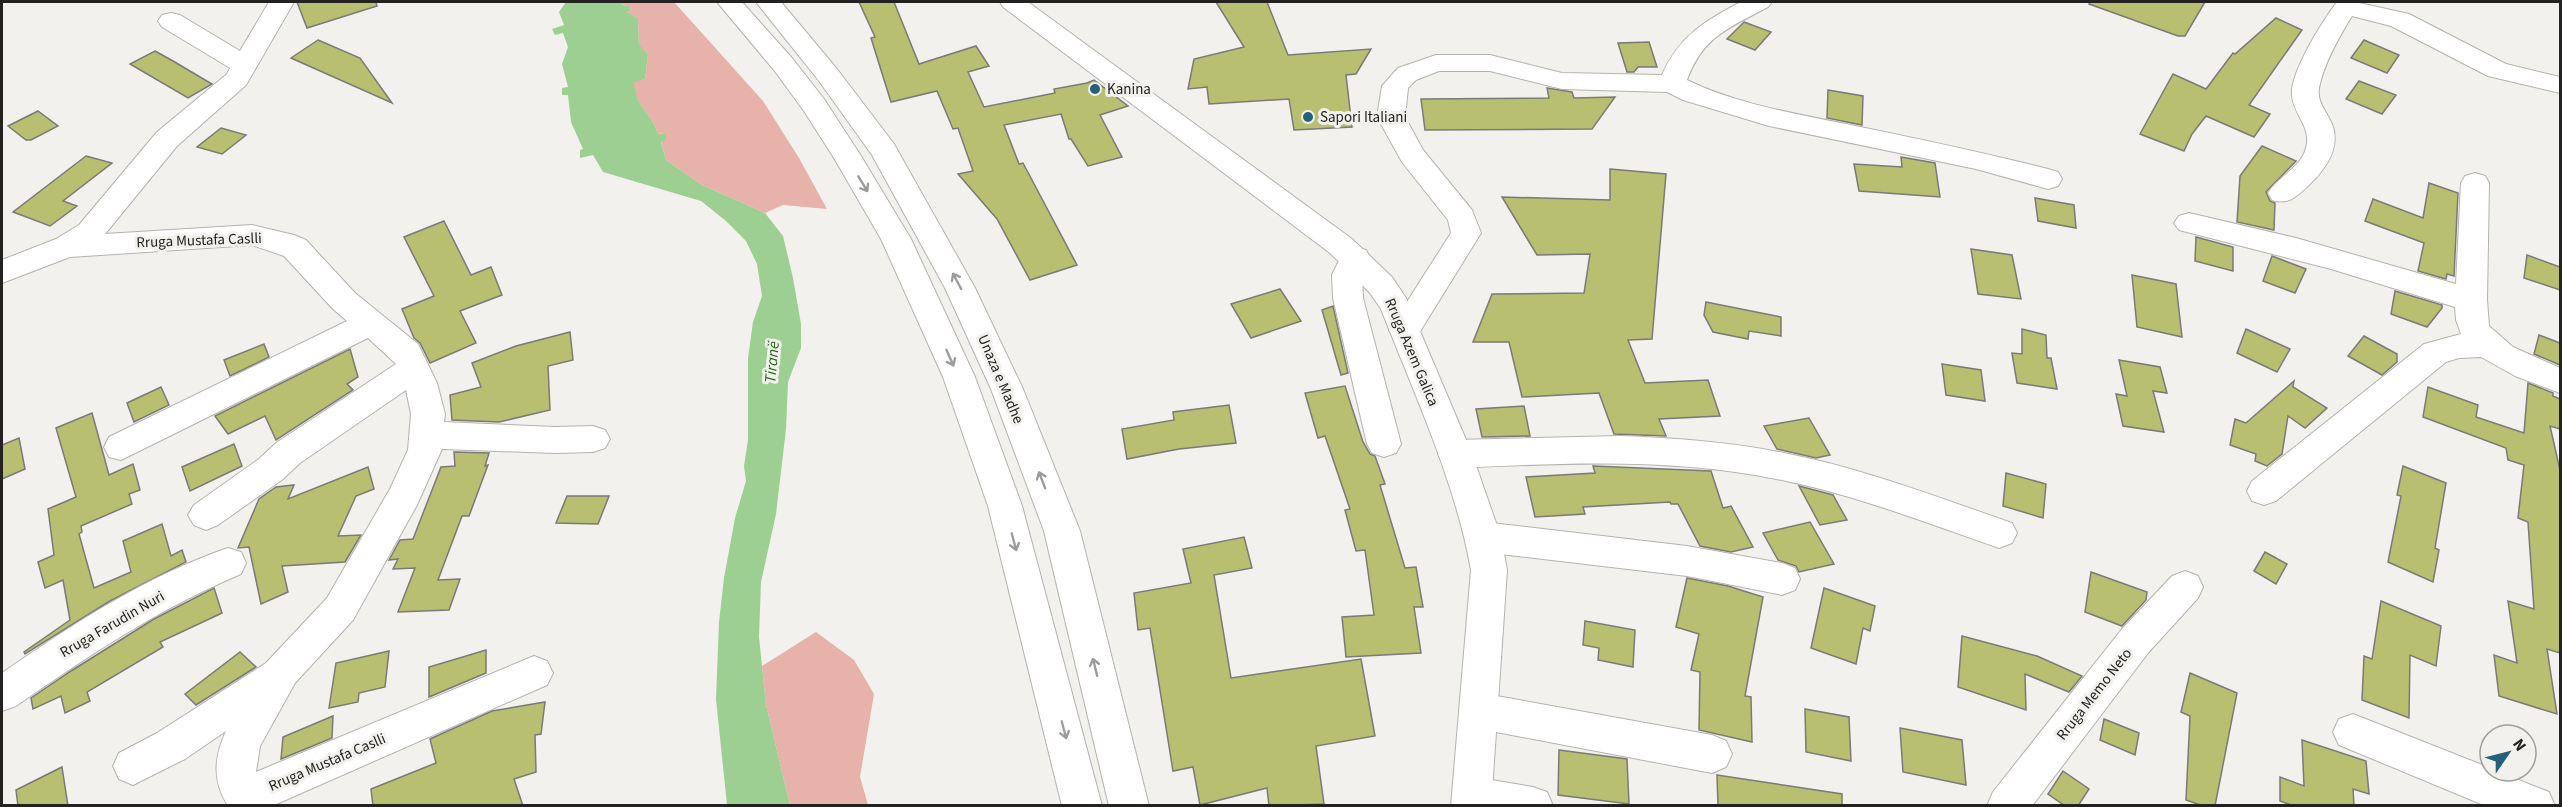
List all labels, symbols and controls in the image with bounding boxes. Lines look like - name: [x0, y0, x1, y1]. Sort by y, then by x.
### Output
- place label: Kanina: [1107, 79, 1151, 100]
- marker: Kanina: [1088, 82, 1102, 96]
- place label: Sapori Italiani: [1320, 107, 1407, 128]
- marker: Sapori Italiani: [1301, 110, 1315, 124]
- one-way arrow: [857, 175, 869, 192]
- street label: Rruga Mustafa Caslli: [136, 228, 262, 253]
- one-way arrow: [951, 273, 962, 291]
- street label: Rruga Azem Galica: [1379, 295, 1444, 410]
- street label: Unaza e Madhe: [972, 331, 1029, 427]
- water label: Tiranë: [759, 340, 785, 384]
- one-way arrow: [944, 348, 956, 366]
- one-way arrow: [1036, 471, 1047, 489]
- one-way arrow: [1009, 532, 1021, 551]
- street label: Rruga Farudin Nuri: [56, 586, 168, 663]
- street label: Rruga Memo Neto: [2052, 644, 2137, 745]
- one-way arrow: [1089, 658, 1101, 677]
- one-way arrow: [1059, 720, 1070, 739]
- north arrow: [2478, 723, 2538, 783]
- street label: Rruga Mustafa Caslli: [265, 728, 389, 797]
- text: N: [2507, 734, 2532, 756]

